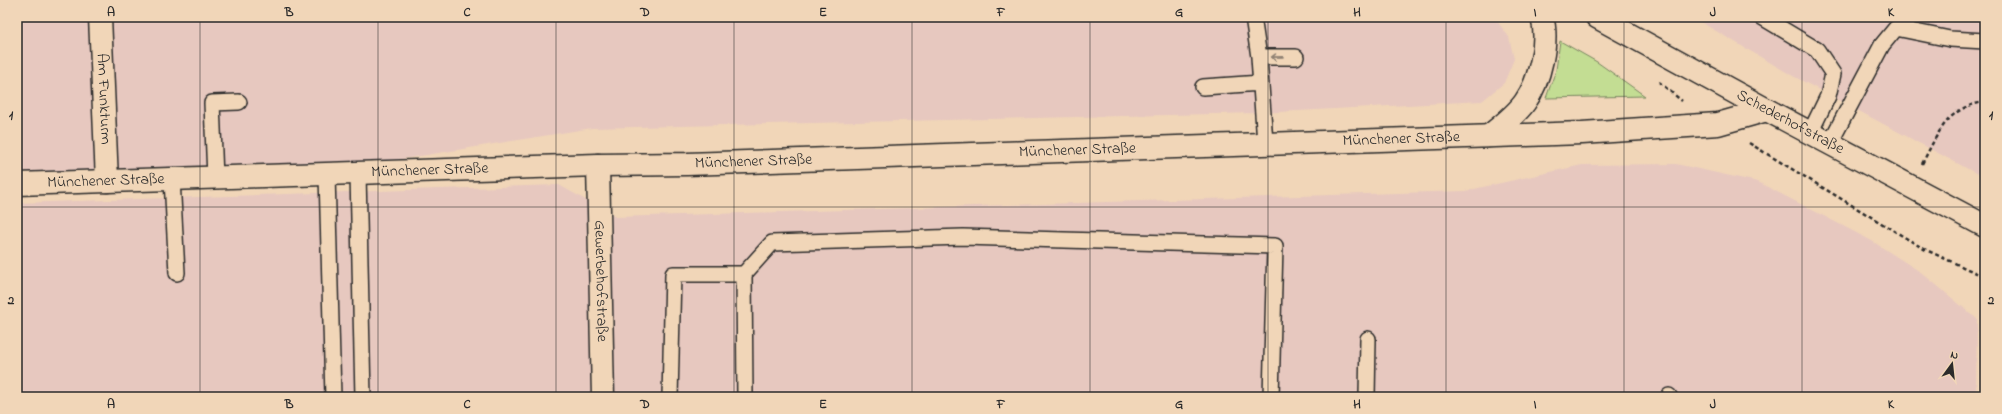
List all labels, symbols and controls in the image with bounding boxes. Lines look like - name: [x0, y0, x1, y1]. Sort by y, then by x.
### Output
- text: A: [107, 3, 115, 22]
- text: B: [284, 3, 294, 22]
- text: C: [463, 3, 471, 22]
- text: D: [639, 3, 650, 22]
- text: E: [819, 3, 827, 22]
- text: F: [996, 3, 1006, 22]
- text: G: [1175, 3, 1183, 22]
- text: H: [1353, 3, 1361, 22]
- text: I: [1533, 3, 1537, 22]
- text: J: [1710, 3, 1716, 22]
- text: K: [1888, 3, 1895, 22]
- street label: Am Funkturm: [90, 53, 117, 145]
- one-way arrow: [1271, 53, 1284, 61]
- street label: Schederhofstraße: [1732, 83, 1849, 161]
- text: 1: [9, 106, 14, 125]
- text: 1: [1989, 106, 1994, 125]
- street label: Münchener Straße: [1342, 125, 1461, 153]
- street label: Münchener Straße: [1018, 136, 1137, 165]
- street label: Münchener Straße: [695, 148, 814, 176]
- street label: Münchener Straße: [371, 157, 490, 184]
- street label: Münchener Straße: [47, 167, 166, 195]
- street label: Gewerbehofstraße: [587, 220, 614, 343]
- text: 2: [7, 291, 15, 310]
- text: 2: [1987, 291, 1995, 310]
- north arrow: [1932, 344, 1972, 384]
- text: N: [1949, 347, 1960, 364]
- text: A: [107, 395, 115, 414]
- text: B: [284, 395, 294, 414]
- text: C: [463, 395, 471, 414]
- text: D: [639, 395, 650, 414]
- text: E: [819, 395, 827, 414]
- text: F: [996, 395, 1006, 414]
- text: G: [1175, 395, 1183, 414]
- text: H: [1353, 395, 1361, 414]
- text: I: [1533, 395, 1537, 414]
- text: J: [1710, 395, 1716, 414]
- text: K: [1888, 395, 1895, 414]

